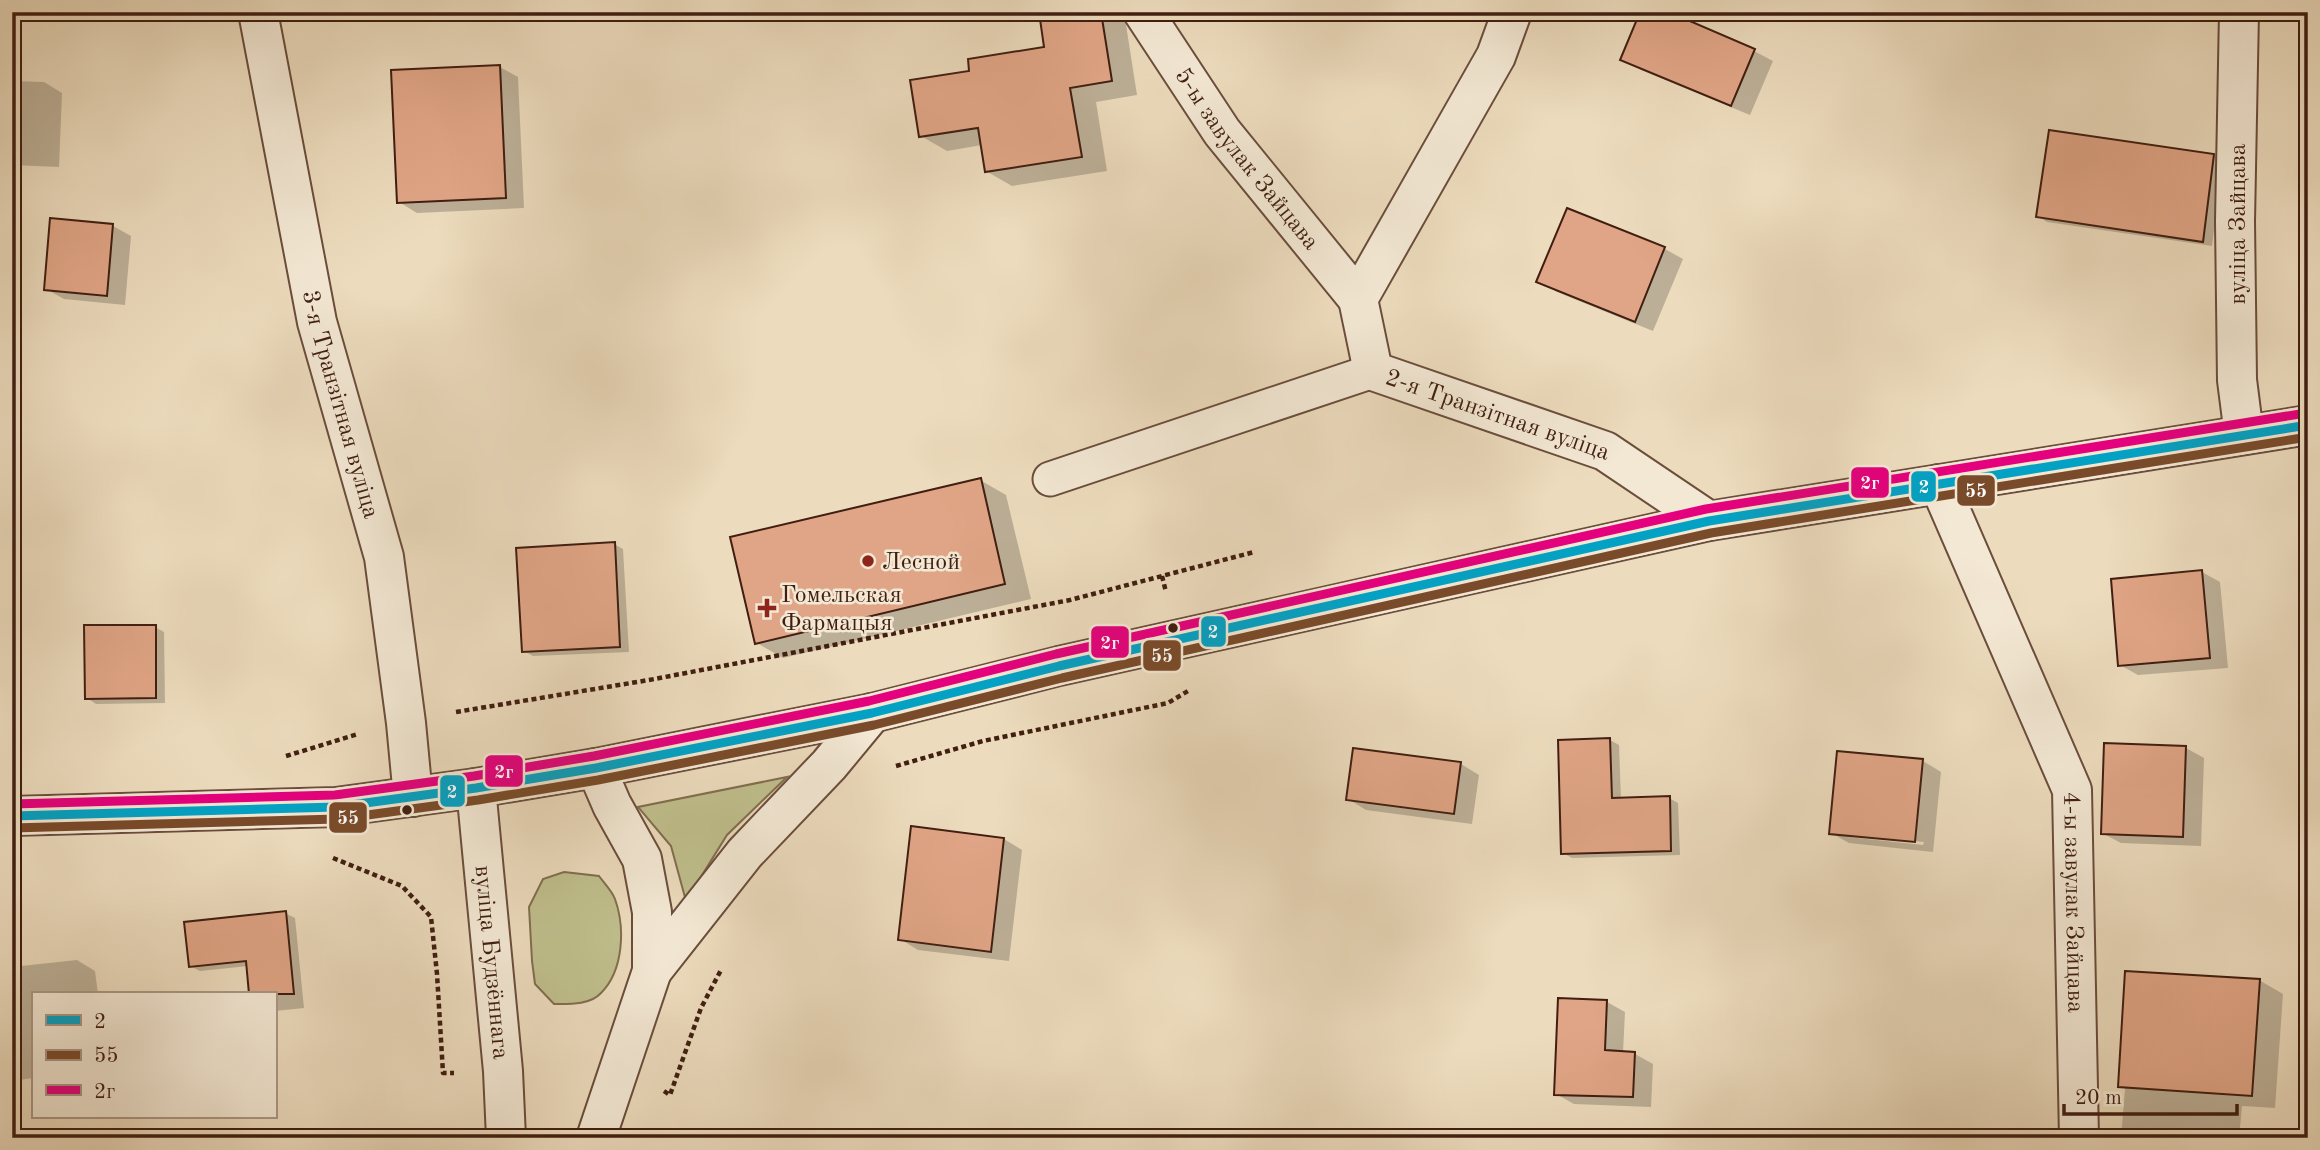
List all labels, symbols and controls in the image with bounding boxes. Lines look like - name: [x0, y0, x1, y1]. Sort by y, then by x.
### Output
- street label: 5-ы завулак Зайцава: [1169, 64, 1323, 255]
- street label: вуліца Зайцава: [2227, 143, 2251, 305]
- street label: 3-я Транзітная вуліца: [297, 288, 382, 521]
- street label: 2-я Транзітная вуліца: [1382, 366, 1613, 466]
- line badge: 2г: [1850, 466, 1890, 499]
- line badge: 2: [1910, 470, 1937, 503]
- line badge: 55: [1956, 474, 1996, 507]
- text: 2г: [1860, 475, 1880, 494]
- text: 2: [1918, 479, 1930, 498]
- text: 55: [1965, 483, 1987, 502]
- place label: Лесной: [882, 551, 960, 575]
- marker: Лесной: [860, 553, 876, 569]
- place label: Гомельская Фармацыя: [781, 584, 902, 636]
- marker: Гомельская Фармацыя: [759, 600, 775, 616]
- line badge: 2: [1200, 615, 1227, 648]
- unlabelled marker: [1166, 621, 1180, 635]
- text: 2: [1207, 624, 1219, 643]
- line badge: 2г: [1090, 625, 1130, 659]
- text: 2г: [1100, 635, 1120, 654]
- line badge: 55: [1142, 639, 1182, 672]
- text: 55: [1151, 648, 1173, 667]
- line badge: 2г: [484, 754, 524, 788]
- text: 2г: [494, 764, 514, 783]
- line badge: 2: [439, 774, 466, 808]
- text: 2: [446, 784, 458, 803]
- street label: 4-ы завулак Зайцава: [2058, 791, 2086, 1013]
- line badge: 55: [328, 801, 368, 834]
- unlabelled marker: [400, 803, 414, 817]
- text: 55: [337, 810, 359, 829]
- street label: вуліца Будзённага: [469, 864, 512, 1061]
- legend: [32, 992, 276, 1118]
- text: 2: [94, 1012, 106, 1033]
- text: 55: [94, 1046, 118, 1067]
- scale bar: [2064, 1073, 2238, 1117]
- text: 2г: [94, 1082, 115, 1103]
- text: 20 m: [2075, 1088, 2122, 1109]

